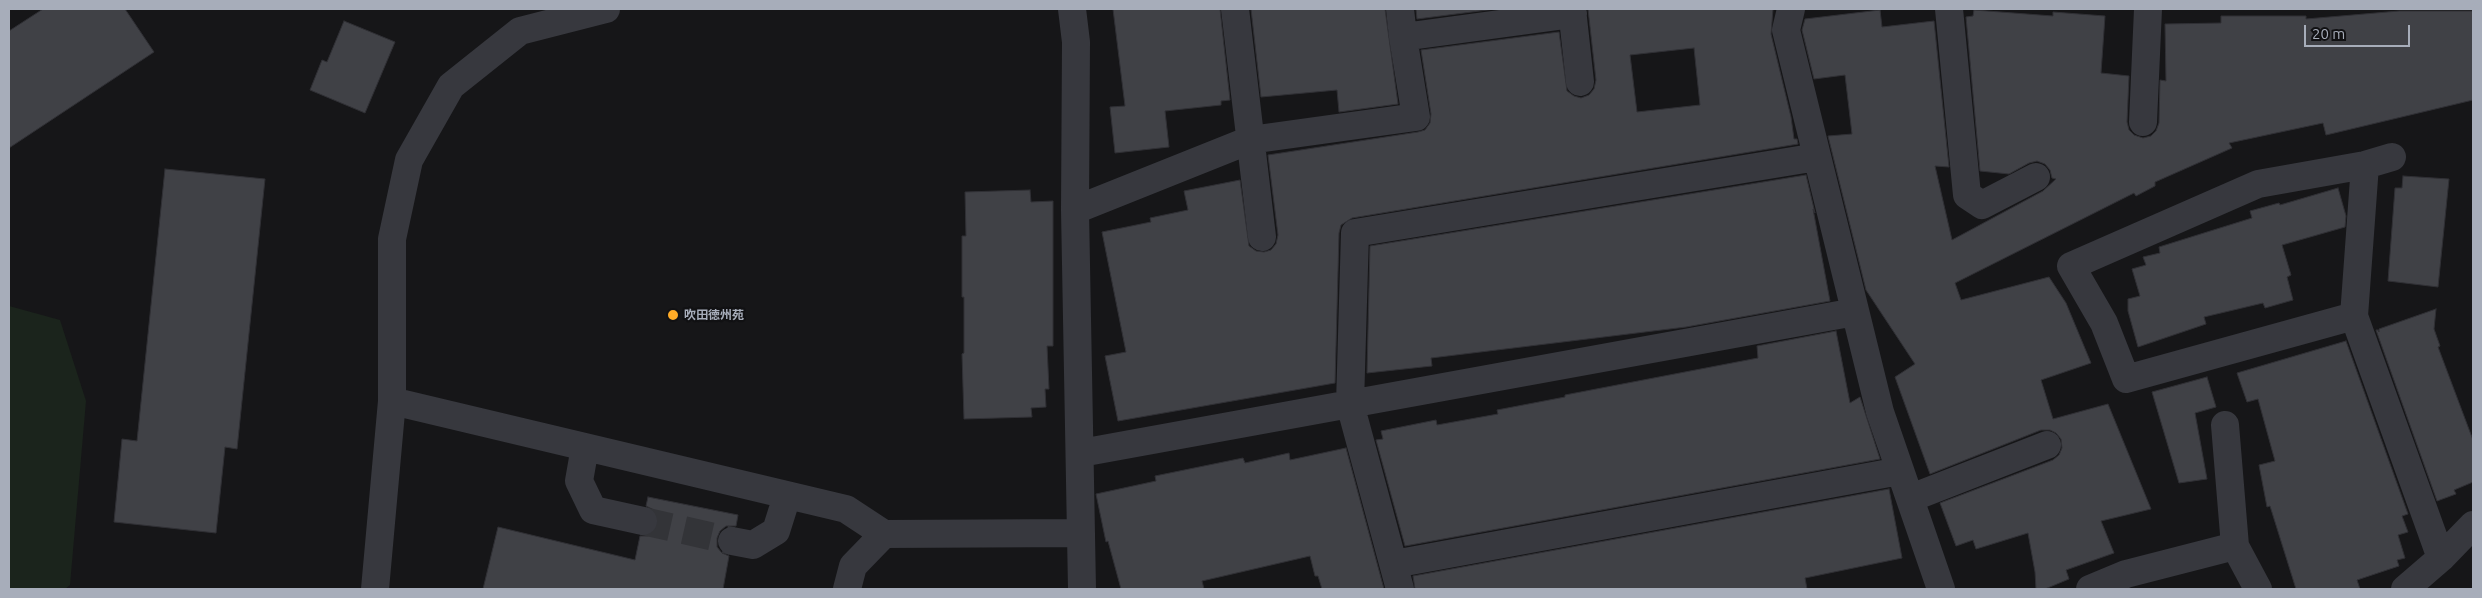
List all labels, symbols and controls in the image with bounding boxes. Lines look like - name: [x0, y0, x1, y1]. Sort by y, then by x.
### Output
- scale bar: [2307, 15, 2413, 47]
- text: 20 m: [2312, 25, 2345, 42]
- marker: 吹田徳州苑: [666, 308, 680, 322]
- place label: 吹田徳州苑: [684, 308, 744, 322]

